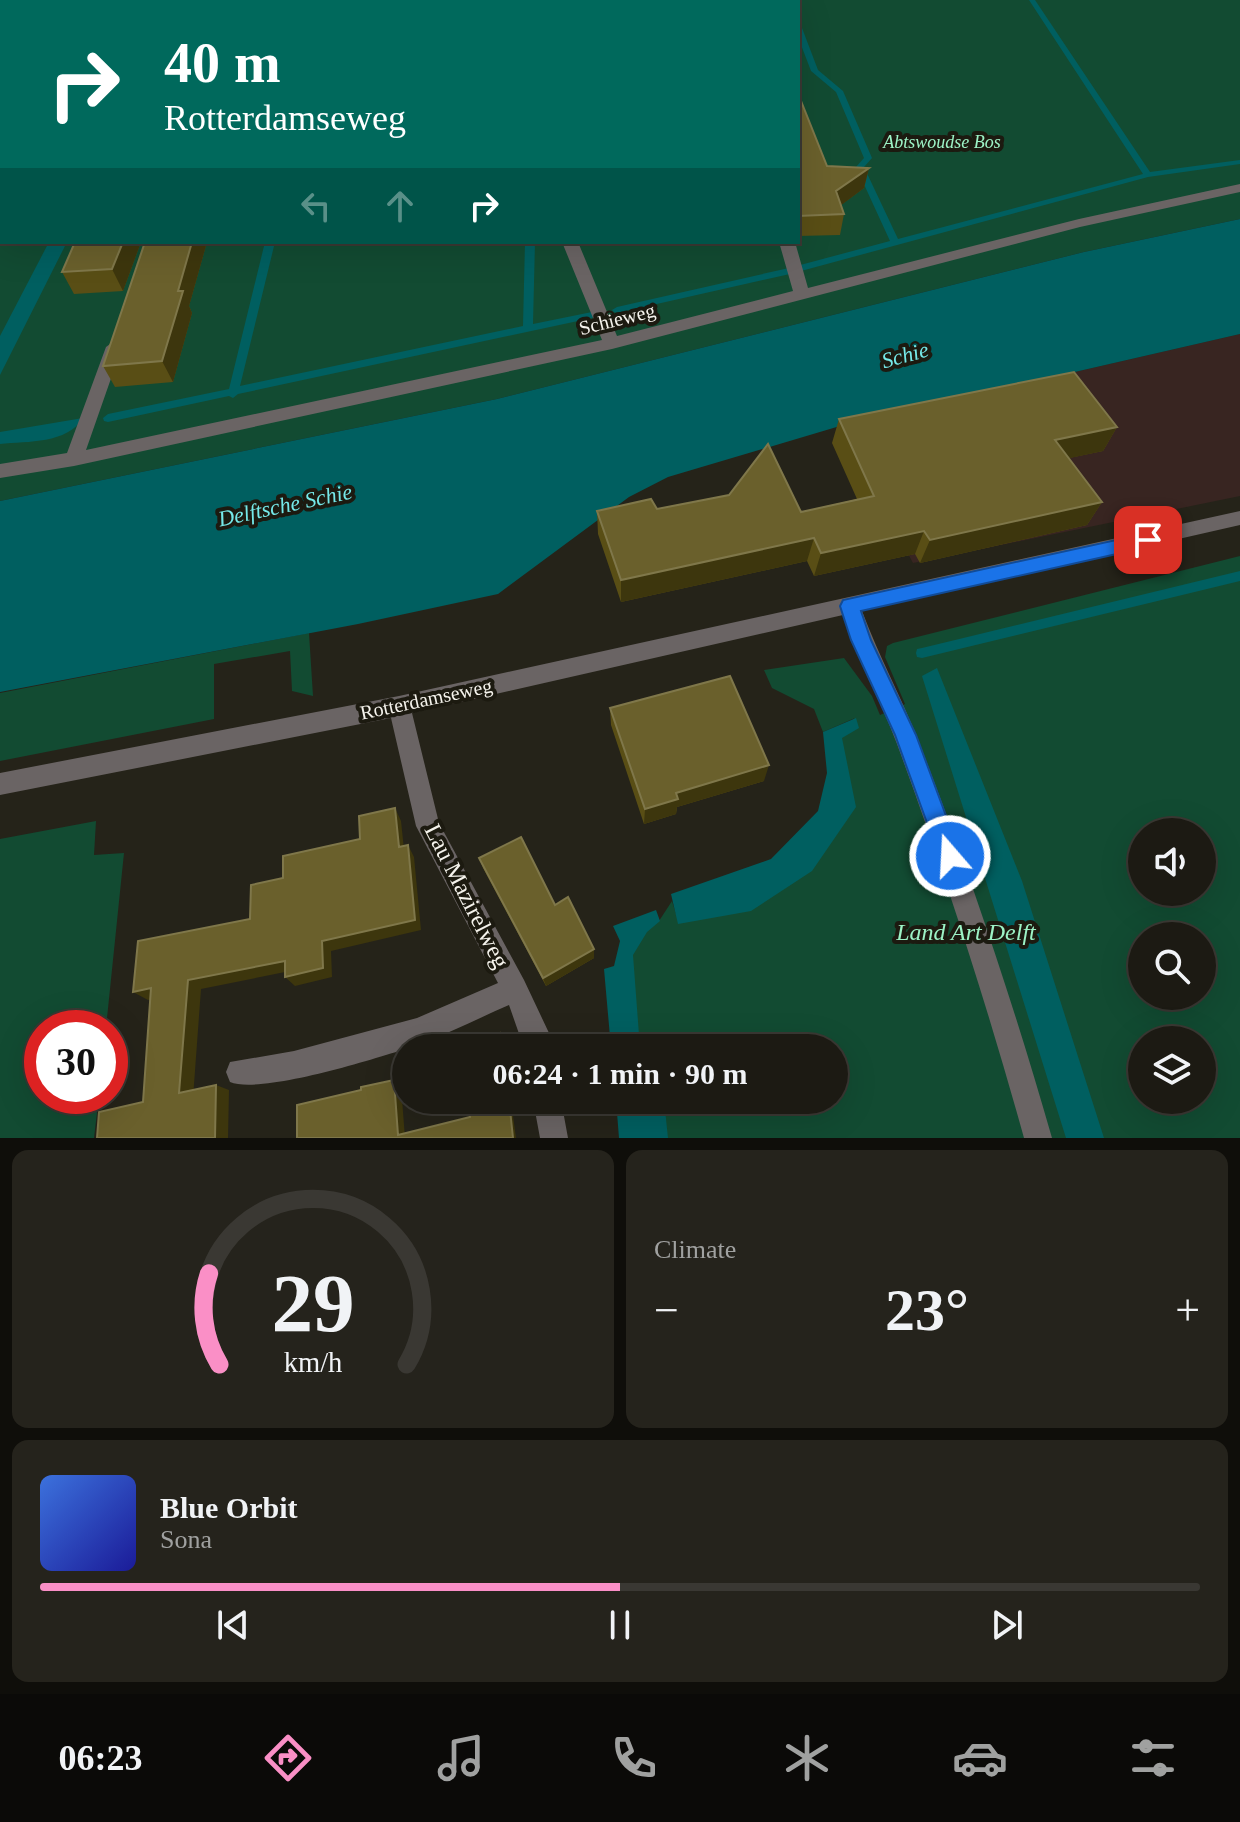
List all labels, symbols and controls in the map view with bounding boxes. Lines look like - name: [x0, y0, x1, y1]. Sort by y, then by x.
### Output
- icon: right: [32, 32, 136, 136]
- text: 40 m: [164, 32, 281, 94]
- text: Rotterdamseweg: [164, 98, 406, 138]
- park label: Abtswoudse Bos: [882, 132, 1001, 152]
- icon: left: [294, 184, 338, 228]
- icon: ahead: [378, 184, 422, 228]
- icon: right: [462, 184, 506, 228]
- street label: Schieweg: [577, 299, 658, 340]
- water label: Schie: [879, 337, 931, 373]
- water label: Delftsche Schie: [215, 479, 354, 532]
- pin: [1114, 506, 1182, 574]
- icon: arrive: [1126, 518, 1170, 562]
- street label: Rotterdamseweg: [358, 674, 494, 725]
- position arrow: [908, 814, 992, 898]
- map controls: [1128, 818, 1216, 1114]
- button: sound: [1128, 818, 1216, 906]
- street label: Lau Mazirelweg: [420, 820, 514, 972]
- park label: Land Art Delft: [895, 919, 1037, 945]
- button: search: [1128, 922, 1216, 1010]
- speed limit sign: 30: [24, 1010, 128, 1114]
- button: layers: [1128, 1026, 1216, 1114]
- text: 06:24 · 1 min · 90 m: [493, 1057, 748, 1090]
- text: Climate: [654, 1235, 736, 1264]
- text: 29: [271, 1257, 355, 1349]
- text: 23°: [885, 1277, 969, 1343]
- text: −: [654, 1286, 679, 1335]
- text: +: [1175, 1286, 1200, 1335]
- text: km/h: [284, 1347, 342, 1378]
- text: Blue Orbit: [160, 1491, 298, 1524]
- text: Sona: [160, 1525, 212, 1554]
- icon: previous: [211, 1603, 255, 1647]
- icon: pause: [598, 1603, 642, 1647]
- icon: next: [985, 1603, 1029, 1647]
- icon: directions: [260, 1730, 316, 1786]
- icon: music: [433, 1730, 489, 1786]
- icon: phone: [606, 1730, 662, 1786]
- icon: climate: [779, 1730, 835, 1786]
- icon: car: [952, 1730, 1008, 1786]
- icon: filters: [1125, 1730, 1181, 1786]
- text: 06:23: [59, 1738, 143, 1778]

